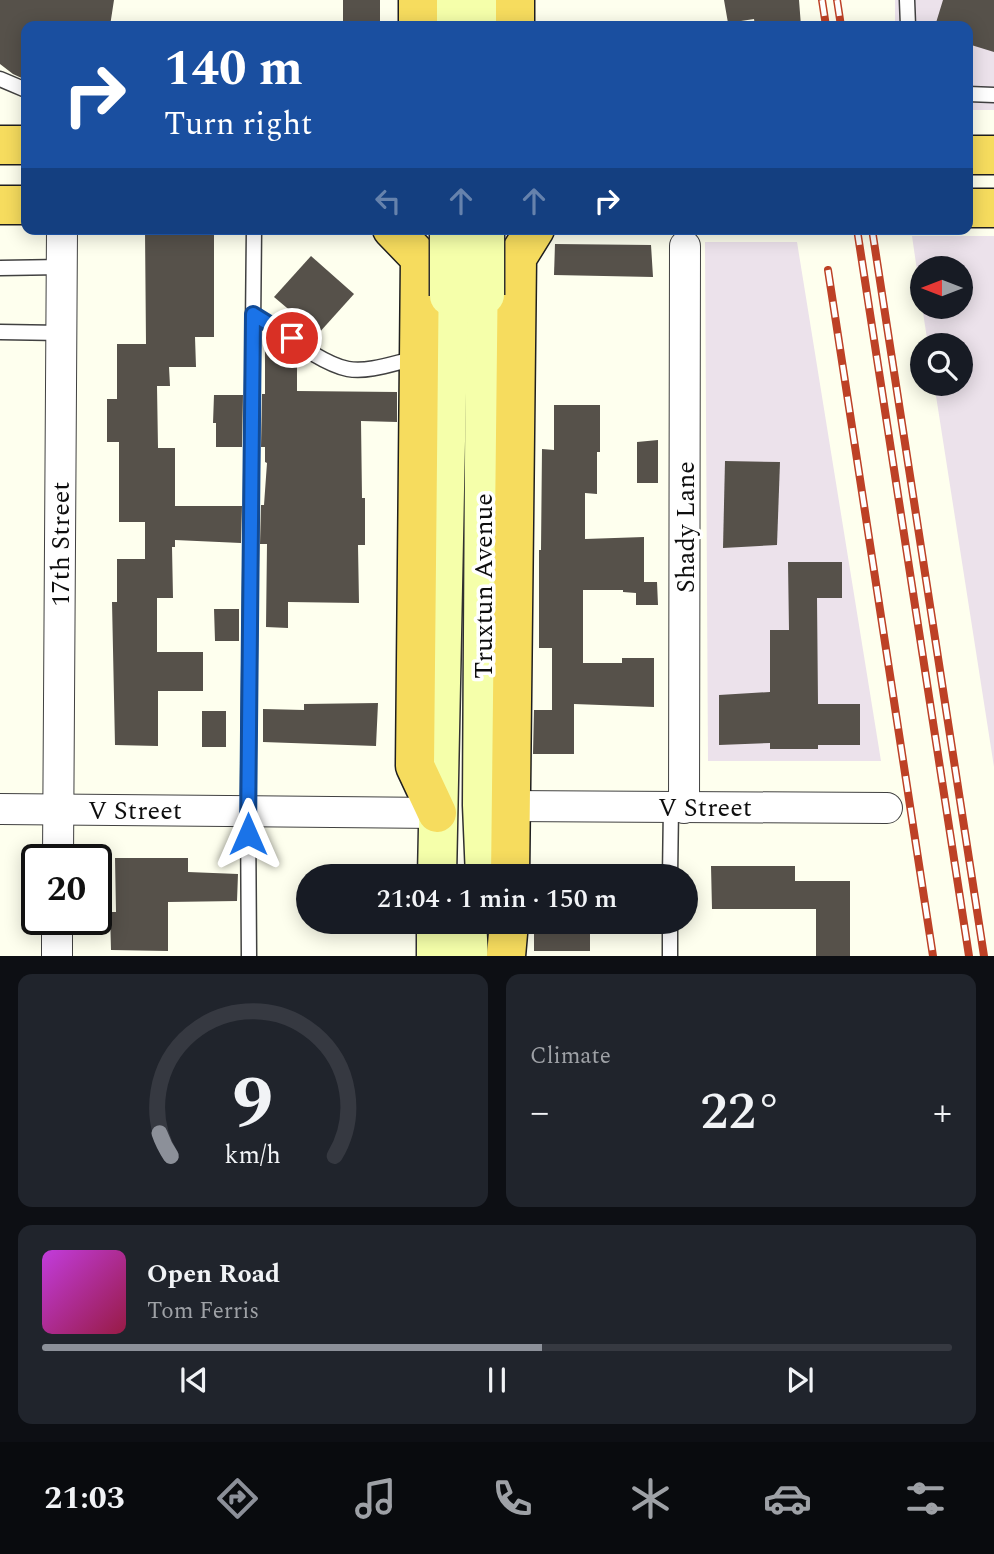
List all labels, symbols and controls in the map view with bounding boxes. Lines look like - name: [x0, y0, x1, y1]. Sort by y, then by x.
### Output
- text: 140 m: [164, 32, 303, 107]
- icon: right: [49, 49, 140, 140]
- text: Turn right: [164, 100, 312, 149]
- icon: left: [369, 182, 407, 220]
- icon: ahead: [442, 182, 480, 220]
- icon: ahead: [515, 182, 553, 220]
- icon: right: [588, 182, 626, 220]
- north arrow: [910, 256, 973, 318]
- map controls: [910, 256, 973, 396]
- pin: [262, 308, 322, 368]
- icon: arrive: [273, 319, 311, 357]
- button: search: [910, 333, 973, 396]
- street label: Shady Lane: [666, 461, 706, 593]
- street label: 17th Street: [41, 481, 81, 607]
- street label: Truxtun Avenue: [464, 493, 504, 679]
- street label: V Street: [658, 788, 752, 828]
- street label: V Street: [88, 791, 182, 831]
- position arrow: [211, 797, 285, 871]
- speed limit sign: 20: [21, 844, 112, 935]
- text: 21:04 · 1 min · 150 m: [377, 879, 617, 919]
- text: Climate: [530, 1039, 611, 1074]
- text: 9: [233, 1050, 273, 1161]
- text: 22°: [700, 1073, 782, 1152]
- text: −: [530, 1084, 549, 1142]
- text: +: [933, 1084, 952, 1142]
- text: km/h: [225, 1137, 281, 1175]
- text: Open Road: [147, 1254, 280, 1294]
- text: Tom Ferris: [147, 1294, 259, 1329]
- icon: previous: [175, 1361, 213, 1399]
- icon: pause: [478, 1361, 516, 1399]
- icon: next: [781, 1361, 819, 1399]
- text: 21:03: [44, 1474, 125, 1523]
- icon: directions: [213, 1474, 262, 1523]
- icon: music: [351, 1474, 400, 1523]
- icon: phone: [488, 1474, 537, 1523]
- icon: climate: [626, 1474, 675, 1523]
- icon: car: [763, 1474, 812, 1523]
- icon: filters: [901, 1474, 950, 1523]

